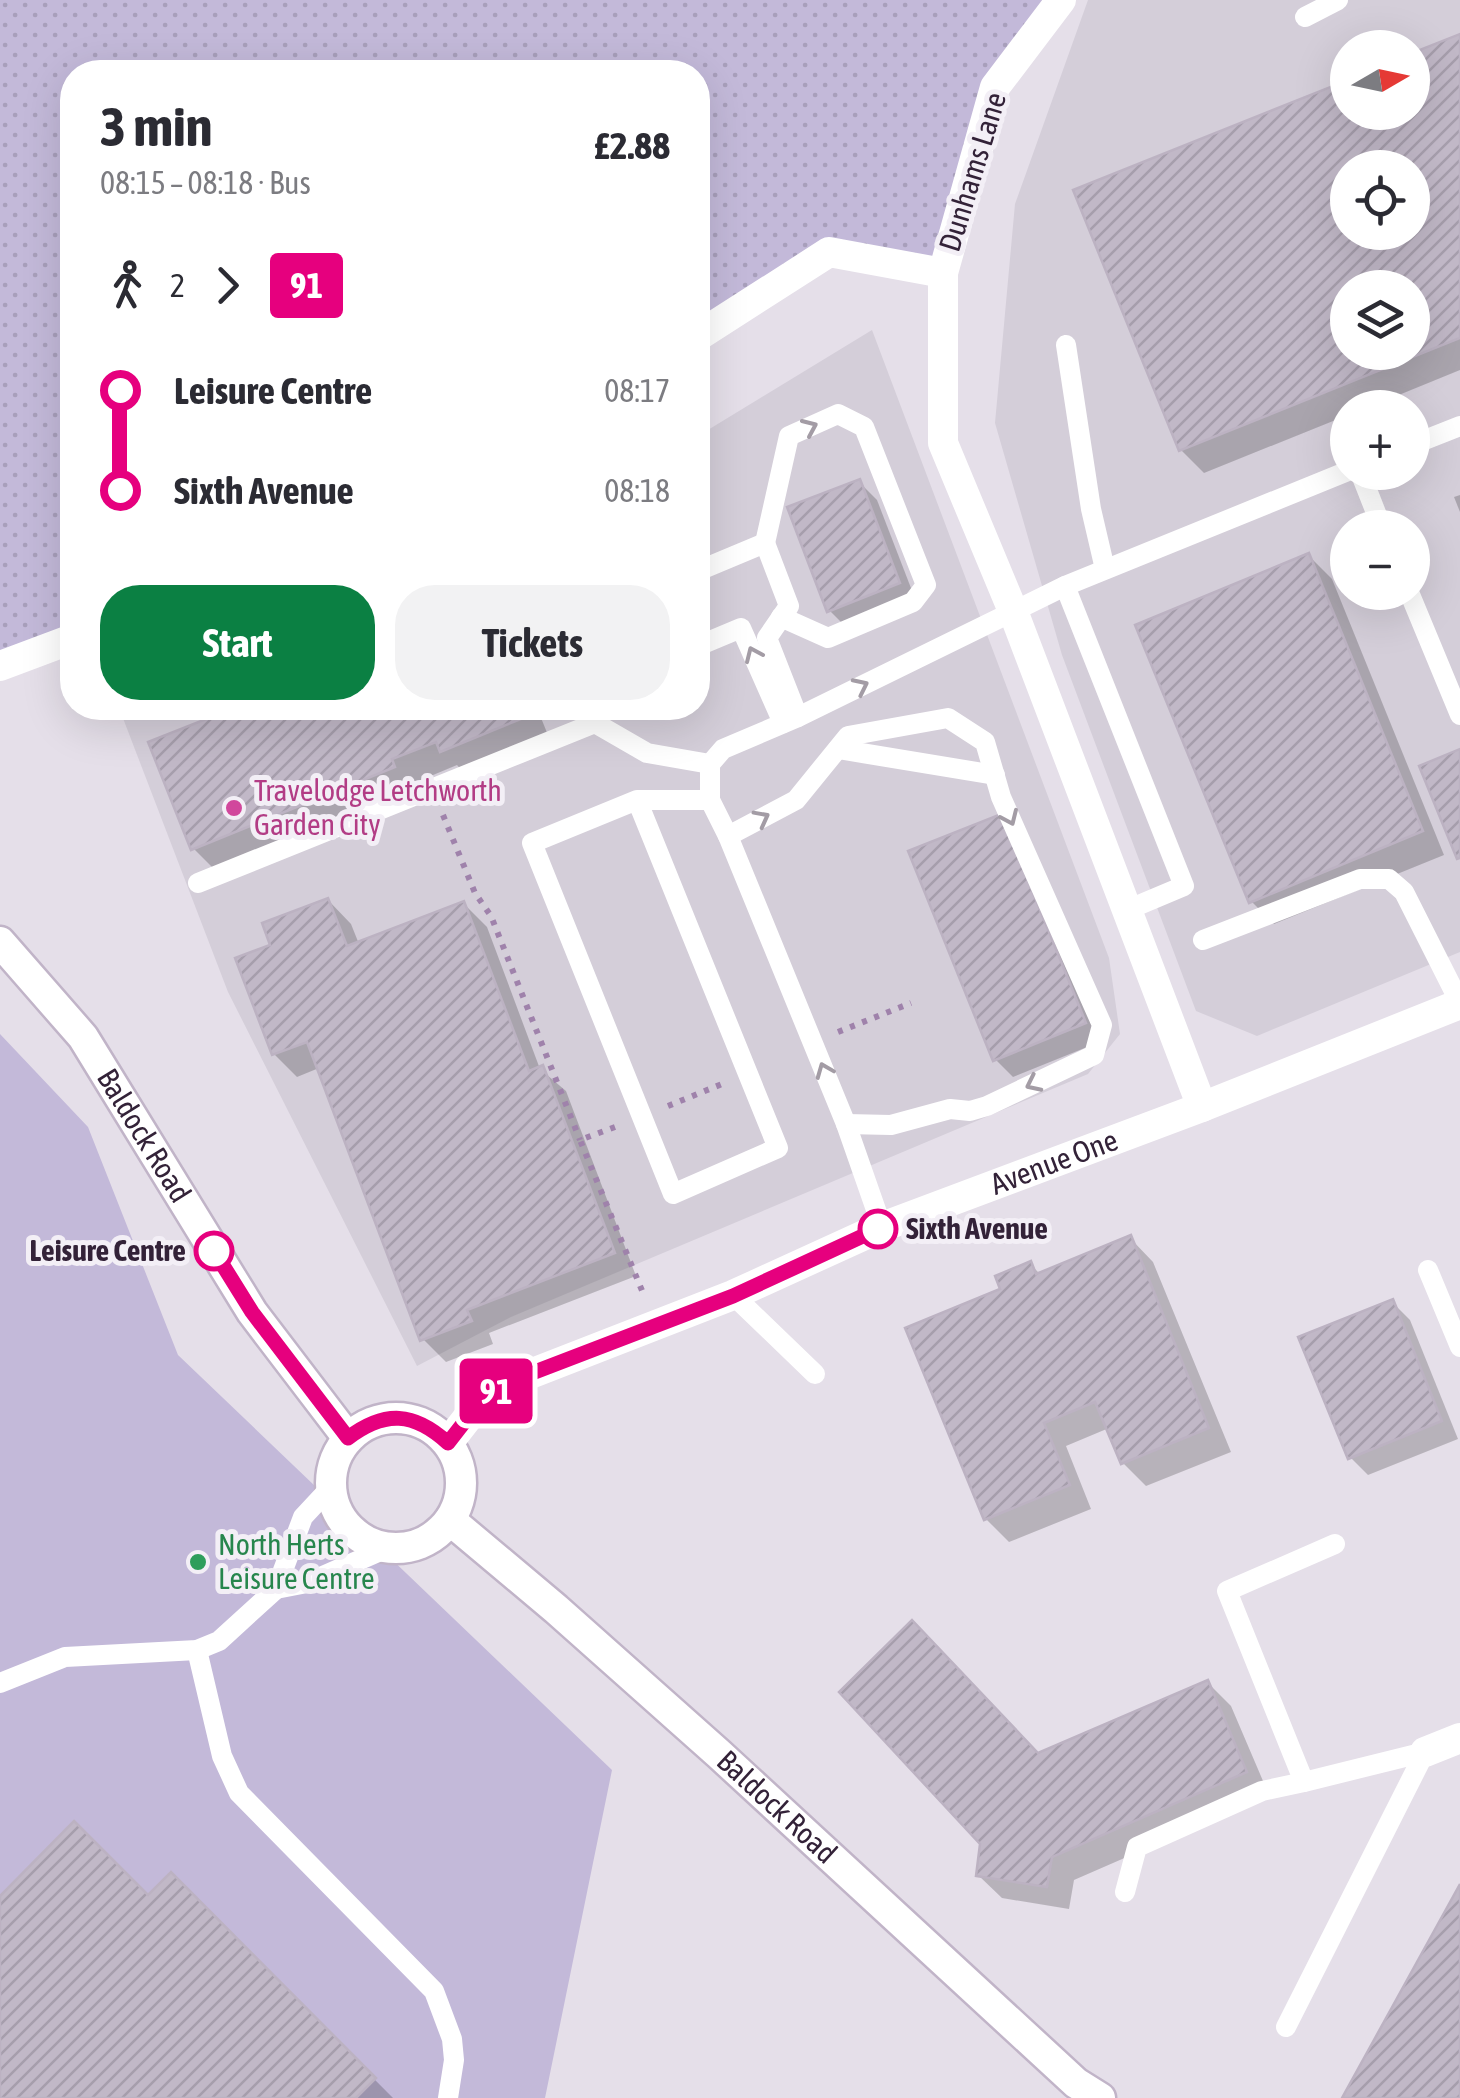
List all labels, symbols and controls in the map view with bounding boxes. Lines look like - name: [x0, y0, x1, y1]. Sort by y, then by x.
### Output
- north arrow: [1330, 30, 1430, 130]
- map controls: [1330, 30, 1430, 610]
- street label: Dunhams Lane: [932, 88, 1012, 255]
- text: 3 min: [100, 95, 212, 158]
- text: £2.88: [594, 124, 670, 167]
- button: locate: [1330, 150, 1430, 250]
- text: 08:15 – 08:18 · Bus: [100, 164, 311, 201]
- icon: walk: [100, 258, 155, 313]
- icon: forward: [200, 258, 255, 313]
- text: 91: [290, 265, 323, 305]
- text: 2: [170, 267, 185, 304]
- button: layers: [1330, 270, 1430, 370]
- text: Leisure Centre: [174, 369, 372, 412]
- text: 08:17: [604, 372, 670, 409]
- button: +: [1330, 390, 1430, 490]
- one-way arrow: [800, 419, 818, 439]
- text: Sixth Avenue: [174, 469, 354, 512]
- text: 08:18: [604, 472, 670, 509]
- button: −: [1330, 510, 1430, 610]
- button: Start: [100, 585, 375, 700]
- button: Tickets: [395, 585, 670, 700]
- one-way arrow: [745, 646, 765, 664]
- one-way arrow: [850, 679, 868, 698]
- place label: Travelodge Letchworth Garden City: [254, 773, 502, 841]
- marker: Travelodge Letchworth Garden City: [223, 797, 245, 819]
- one-way arrow: [998, 808, 1018, 826]
- one-way arrow: [751, 811, 770, 830]
- street label: Baldock Road: [91, 1062, 198, 1208]
- one-way arrow: [815, 1062, 835, 1080]
- one-way arrow: [1025, 1072, 1043, 1092]
- street label: Avenue One: [986, 1122, 1122, 1201]
- marker: Sixth Avenue: [859, 1210, 897, 1248]
- place label: Sixth Avenue: [906, 1211, 1048, 1245]
- marker: Leisure Centre: [195, 1232, 233, 1270]
- place label: Leisure Centre: [29, 1233, 186, 1267]
- line badge: 91: [451, 1358, 541, 1424]
- text: 91: [480, 1371, 512, 1411]
- place label: North Herts Leisure Centre: [218, 1527, 375, 1595]
- marker: North Herts Leisure Centre: [187, 1551, 209, 1573]
- street label: Baldock Road: [711, 1743, 844, 1870]

